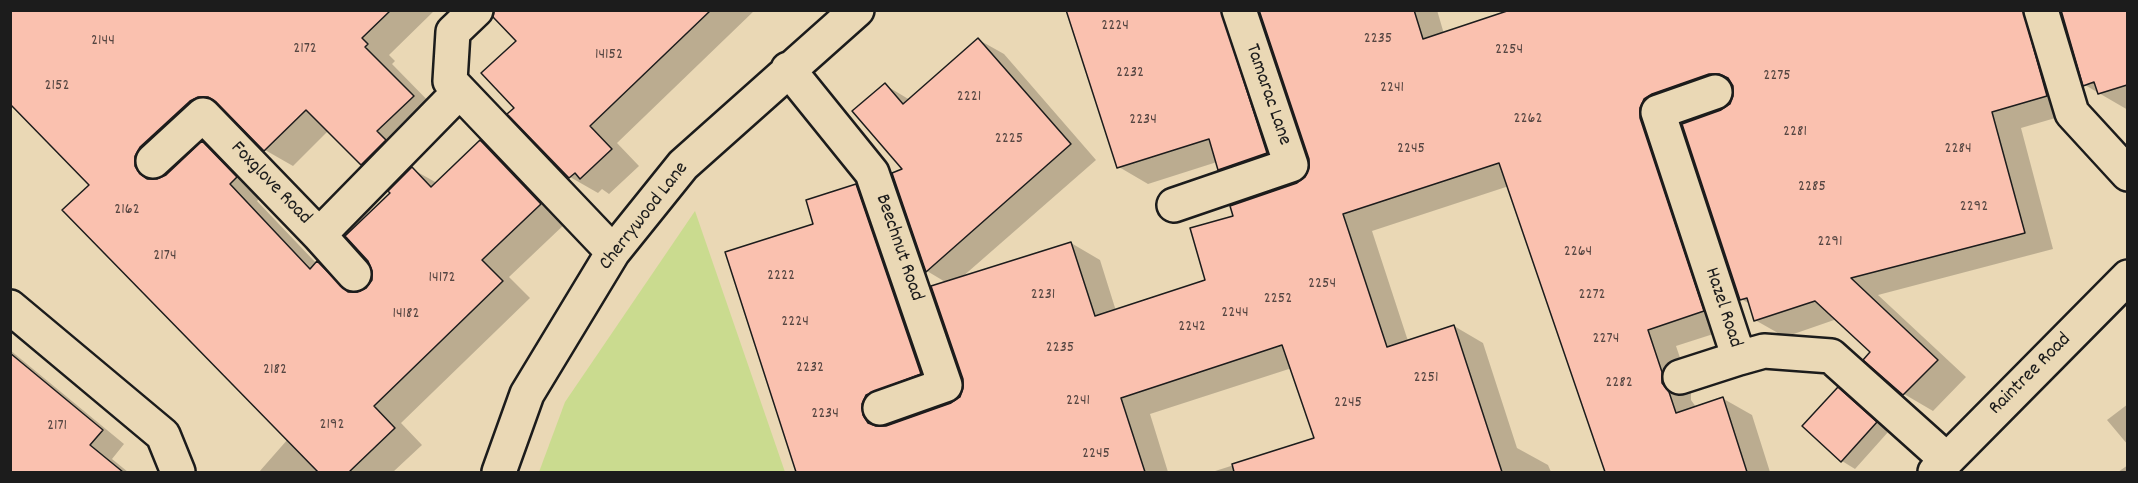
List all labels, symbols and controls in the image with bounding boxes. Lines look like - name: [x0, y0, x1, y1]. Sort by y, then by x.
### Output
- house number: 2224: [1101, 17, 1129, 37]
- house number: 2235: [1364, 30, 1392, 50]
- house number: 2144: [91, 32, 115, 52]
- house number: 2172: [293, 40, 317, 60]
- street label: Tamarac Lane: [1238, 41, 1296, 149]
- house number: 2254: [1495, 41, 1523, 61]
- house number: 14152: [595, 46, 623, 66]
- house number: 2232: [1116, 64, 1144, 84]
- house number: 2275: [1763, 67, 1791, 87]
- house number: 2152: [45, 77, 69, 97]
- house number: 2241: [1380, 79, 1404, 99]
- house number: 2221: [957, 88, 981, 108]
- house number: 2262: [1514, 110, 1542, 130]
- house number: 2234: [1129, 111, 1157, 131]
- house number: 2281: [1783, 123, 1807, 143]
- house number: 2225: [995, 130, 1023, 150]
- street label: Foxglove Road: [224, 137, 316, 231]
- house number: 2245: [1397, 140, 1425, 160]
- house number: 2284: [1944, 140, 1972, 160]
- street label: Cherrywood Lane: [595, 158, 695, 276]
- house number: 2285: [1798, 178, 1826, 198]
- street label: Beechnut Road: [869, 191, 927, 305]
- house number: 2292: [1960, 198, 1988, 218]
- house number: 2162: [114, 201, 140, 221]
- house number: 2291: [1818, 233, 1842, 253]
- house number: 2264: [1564, 243, 1592, 263]
- house number: 2174: [153, 247, 177, 267]
- street label: Hazel Road: [1698, 265, 1746, 351]
- house number: 2222: [767, 267, 795, 287]
- house number: 14172: [429, 269, 455, 289]
- house number: 2254: [1308, 275, 1336, 295]
- house number: 2231: [1031, 286, 1055, 306]
- house number: 2272: [1578, 286, 1606, 306]
- house number: 2252: [1264, 290, 1292, 310]
- house number: 2244: [1221, 304, 1249, 324]
- house number: 14182: [392, 305, 420, 325]
- house number: 2224: [781, 313, 809, 333]
- house number: 2242: [1178, 318, 1206, 338]
- street label: Raintree Road: [1985, 329, 2077, 421]
- house number: 2274: [1593, 330, 1619, 350]
- house number: 2235: [1046, 339, 1074, 359]
- house number: 2232: [796, 359, 824, 379]
- house number: 2182: [263, 361, 287, 381]
- house number: 2251: [1414, 369, 1438, 389]
- house number: 2282: [1605, 374, 1633, 394]
- house number: 2241: [1066, 392, 1090, 412]
- house number: 2245: [1334, 394, 1362, 414]
- house number: 2234: [811, 405, 839, 425]
- house number: 2192: [320, 416, 344, 436]
- house number: 2171: [47, 417, 67, 437]
- house number: 2245: [1082, 445, 1110, 465]

